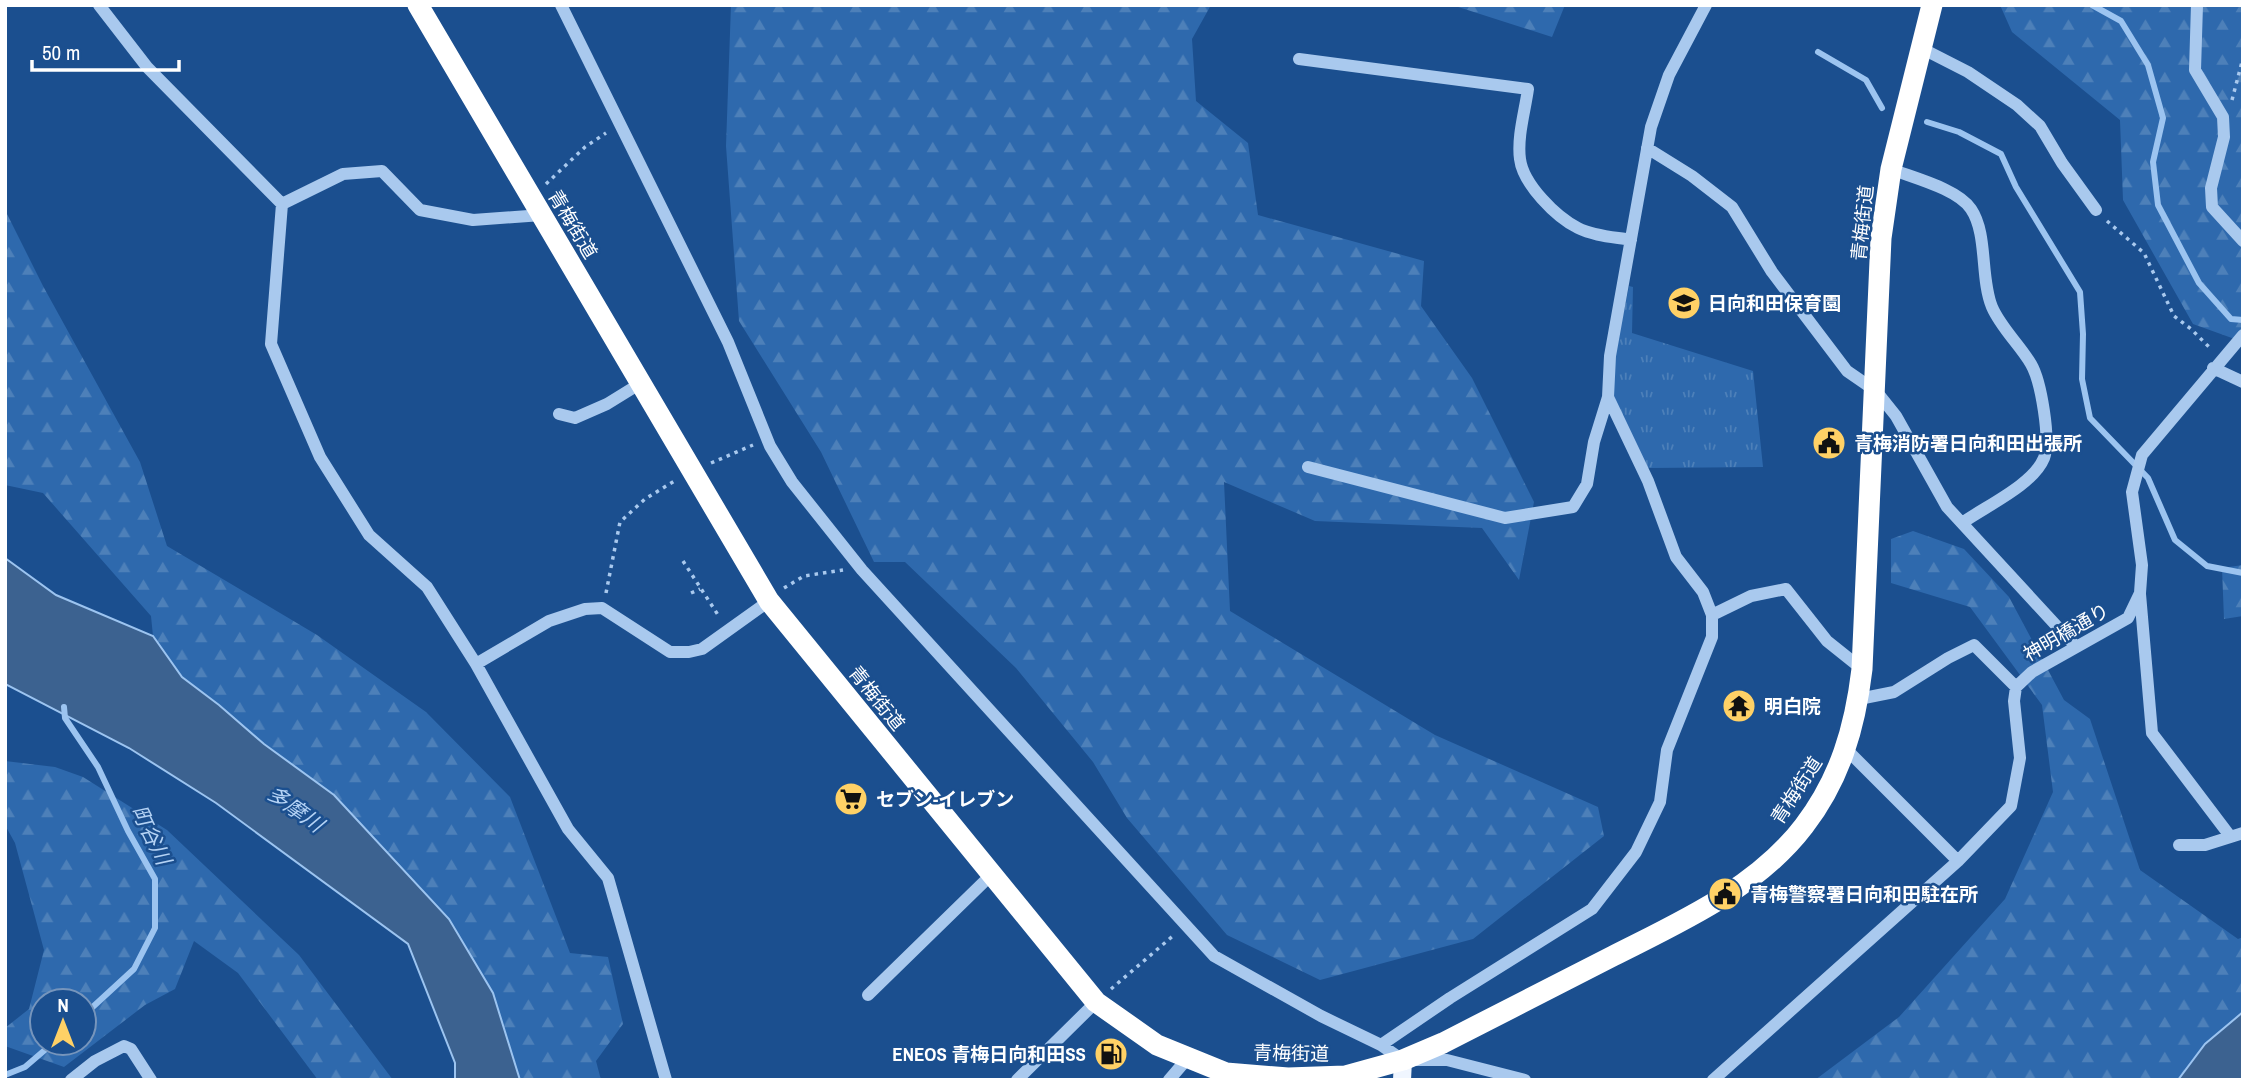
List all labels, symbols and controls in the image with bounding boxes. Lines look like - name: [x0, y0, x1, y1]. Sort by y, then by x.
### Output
- scale bar: [32, 28, 178, 72]
- text: 50 m: [42, 38, 80, 67]
- street label: 青梅街道: [1845, 184, 1879, 262]
- street label: 青梅街道: [542, 185, 604, 263]
- school or university icon: 日向和田保育園: [1665, 284, 1703, 322]
- place label: 日向和田保育園: [1708, 290, 1841, 316]
- public building icon: 青梅消防署日向和田出張所: [1810, 424, 1848, 462]
- place label: 青梅消防署日向和田出張所: [1854, 430, 2082, 456]
- street label: 神明橋通り: [2018, 597, 2114, 667]
- street label: 青梅街道: [843, 660, 911, 736]
- temple icon: 明白院: [1720, 687, 1758, 725]
- place label: 明白院: [1764, 693, 1821, 719]
- street label: 青梅街道: [1764, 751, 1828, 829]
- water label: 多摩川: [261, 778, 331, 840]
- supermarket icon: セブン-イレブン: [832, 780, 870, 818]
- place label: セブン-イレブン: [876, 786, 1014, 812]
- water label: 町谷川: [125, 800, 179, 871]
- public building icon: 青梅警察署日向和田駐在所: [1706, 875, 1744, 913]
- place label: 青梅警察署日向和田駐在所: [1750, 881, 1978, 907]
- north arrow: [28, 987, 98, 1057]
- text: N: [57, 992, 69, 1018]
- fuel station icon: ENEOS 青梅日向和田SS: [1092, 1035, 1130, 1073]
- street label: 青梅街道: [1253, 1039, 1329, 1067]
- place label: ENEOS 青梅日向和田SS: [892, 1041, 1086, 1067]

